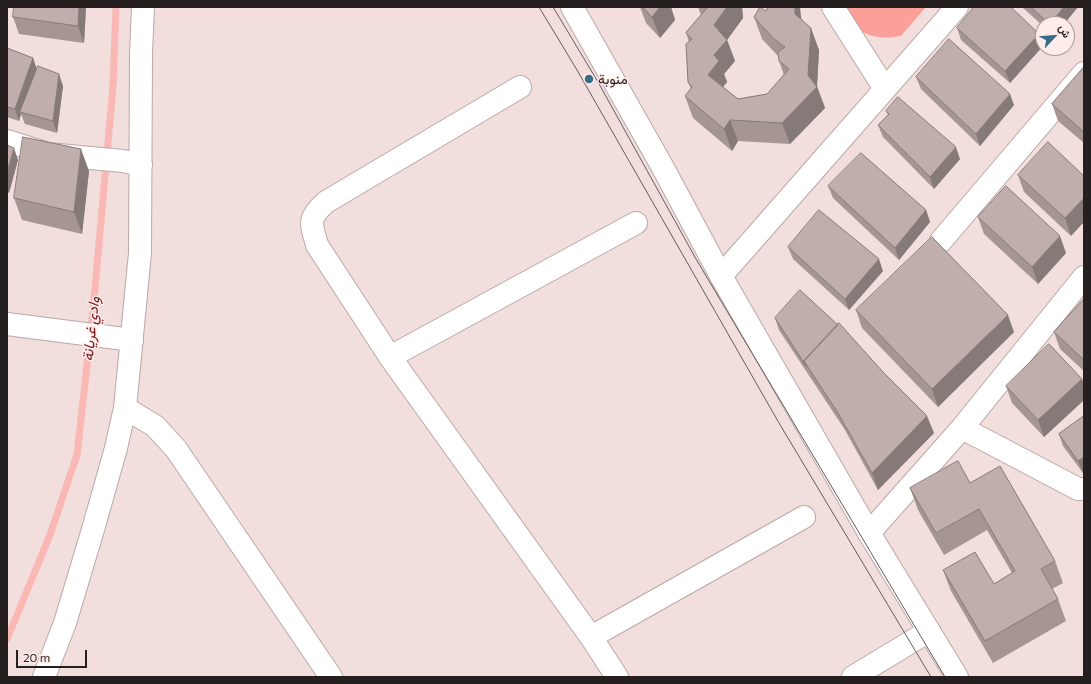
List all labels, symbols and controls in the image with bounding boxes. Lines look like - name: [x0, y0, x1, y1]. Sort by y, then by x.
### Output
- north arrow: [1035, 16, 1075, 56]
- text: ش: [1057, 22, 1074, 40]
- place label: منوبة: [598, 71, 628, 87]
- marker: منوبة: [583, 73, 595, 85]
- water label: وادي غريانة: [79, 296, 103, 362]
- scale bar: [18, 642, 89, 668]
- text: 20 m: [23, 650, 50, 664]

